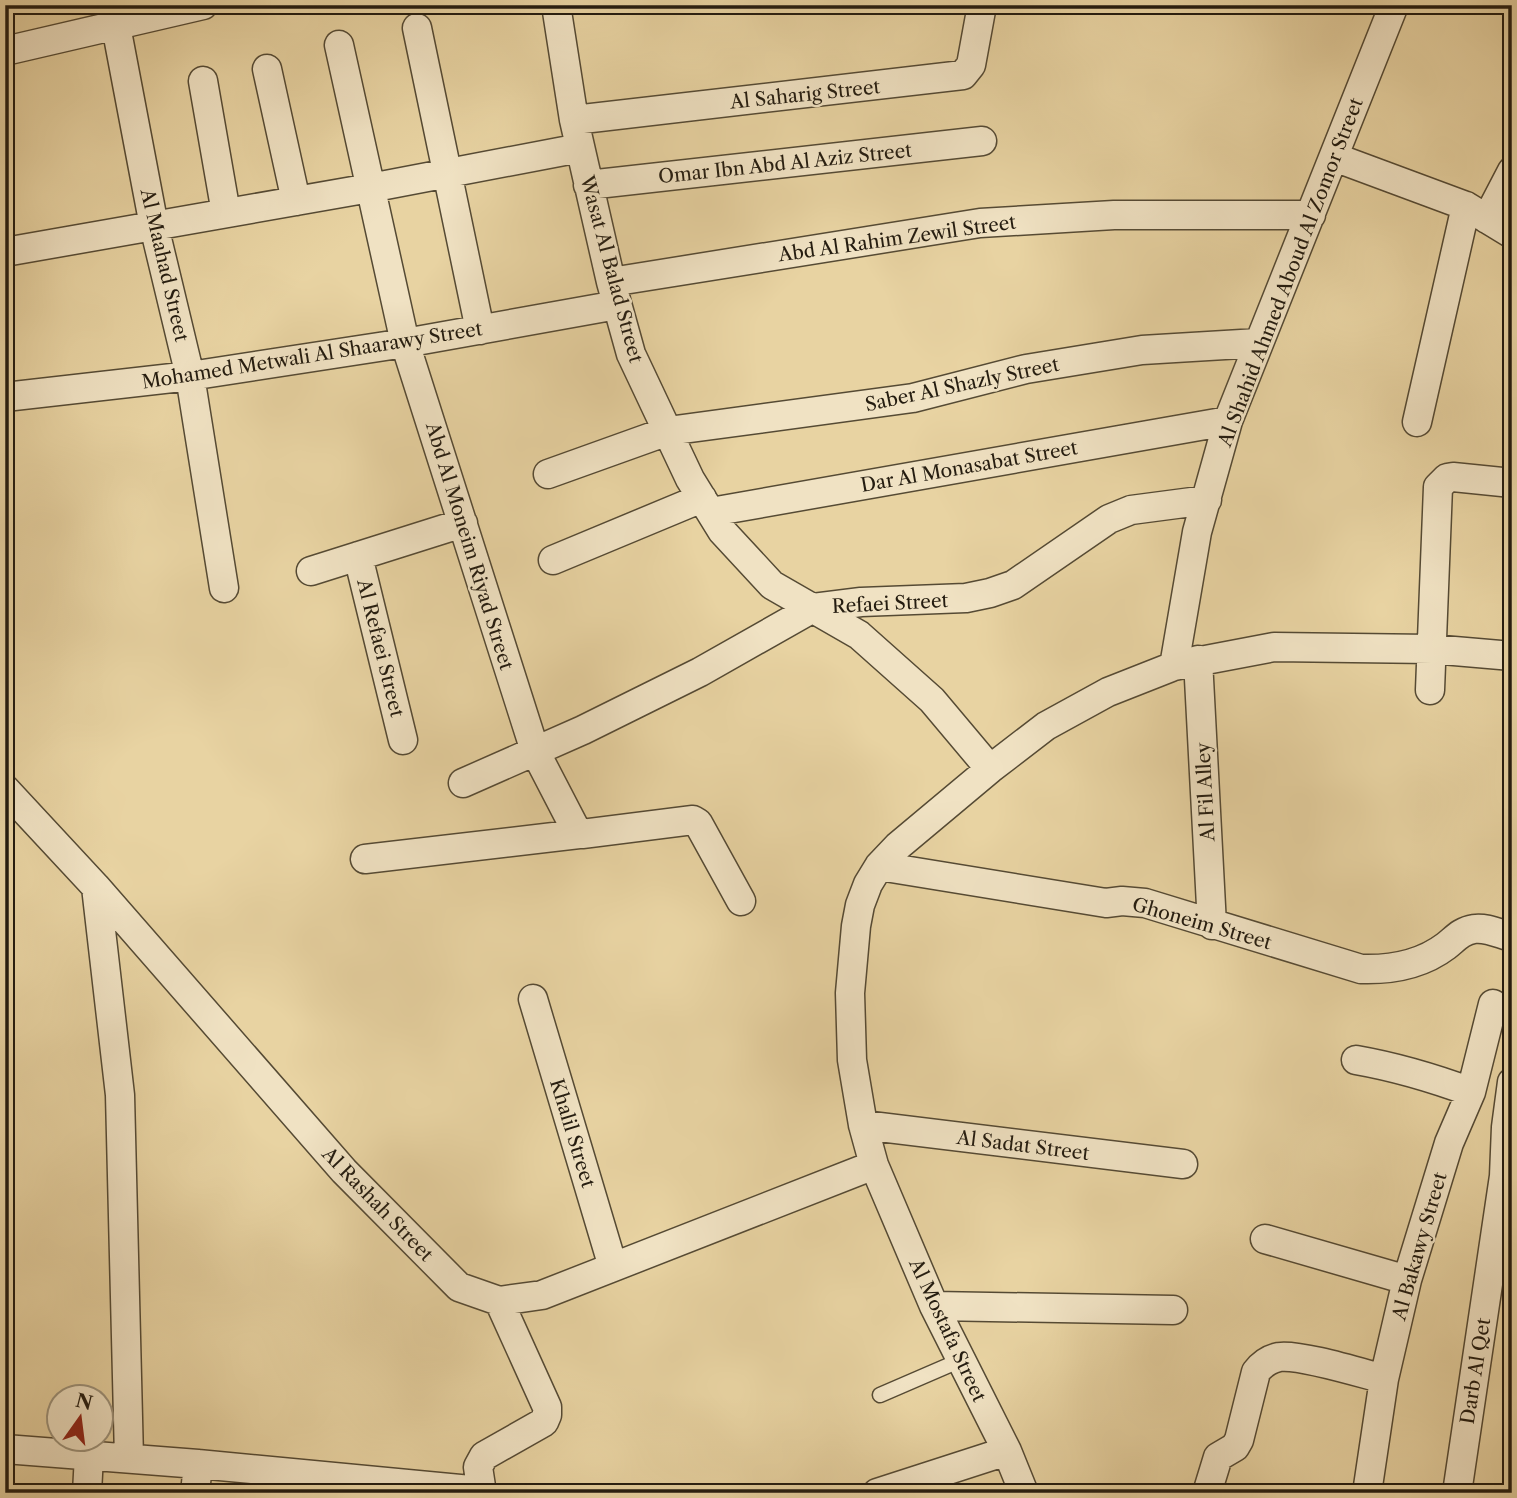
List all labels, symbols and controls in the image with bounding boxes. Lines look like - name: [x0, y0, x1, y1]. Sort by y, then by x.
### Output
- street label: Al Saharig Street: [728, 75, 881, 114]
- street label: Al Shahid Ahmed Aboud Al Zomor Street: [1213, 94, 1368, 451]
- street label: Omar Ibn Abd Al Aziz Street: [657, 139, 913, 188]
- street label: Wasat Al Balad Street: [575, 172, 648, 365]
- street label: Al Maahad Street: [136, 185, 193, 344]
- street label: Abd Al Rahim Zewil Street: [776, 210, 1018, 267]
- street label: Mohamed Metwali Al Shaarawy Street: [140, 317, 484, 394]
- street label: Saber Al Shazly Street: [863, 353, 1061, 416]
- street label: Abd Al Moneim Riyad Street: [421, 419, 518, 673]
- street label: Dar Al Monasabat Street: [859, 436, 1080, 497]
- street label: Al Refaei Street: [352, 576, 409, 720]
- street label: Refaei Street: [831, 589, 949, 618]
- street label: Al Fil Alley: [1191, 742, 1220, 843]
- street label: Ghoneim Street: [1130, 893, 1274, 954]
- street label: Khalil Street: [545, 1076, 600, 1191]
- street label: Al Sadat Street: [954, 1126, 1091, 1165]
- street label: Al Rashah Street: [317, 1142, 438, 1266]
- street label: Al Bakawy Street: [1387, 1169, 1452, 1324]
- street label: Al Mostafa Street: [904, 1254, 991, 1406]
- street label: Darb Al Qet: [1456, 1316, 1495, 1426]
- north arrow: [46, 1382, 116, 1452]
- text: N: [73, 1389, 95, 1415]

